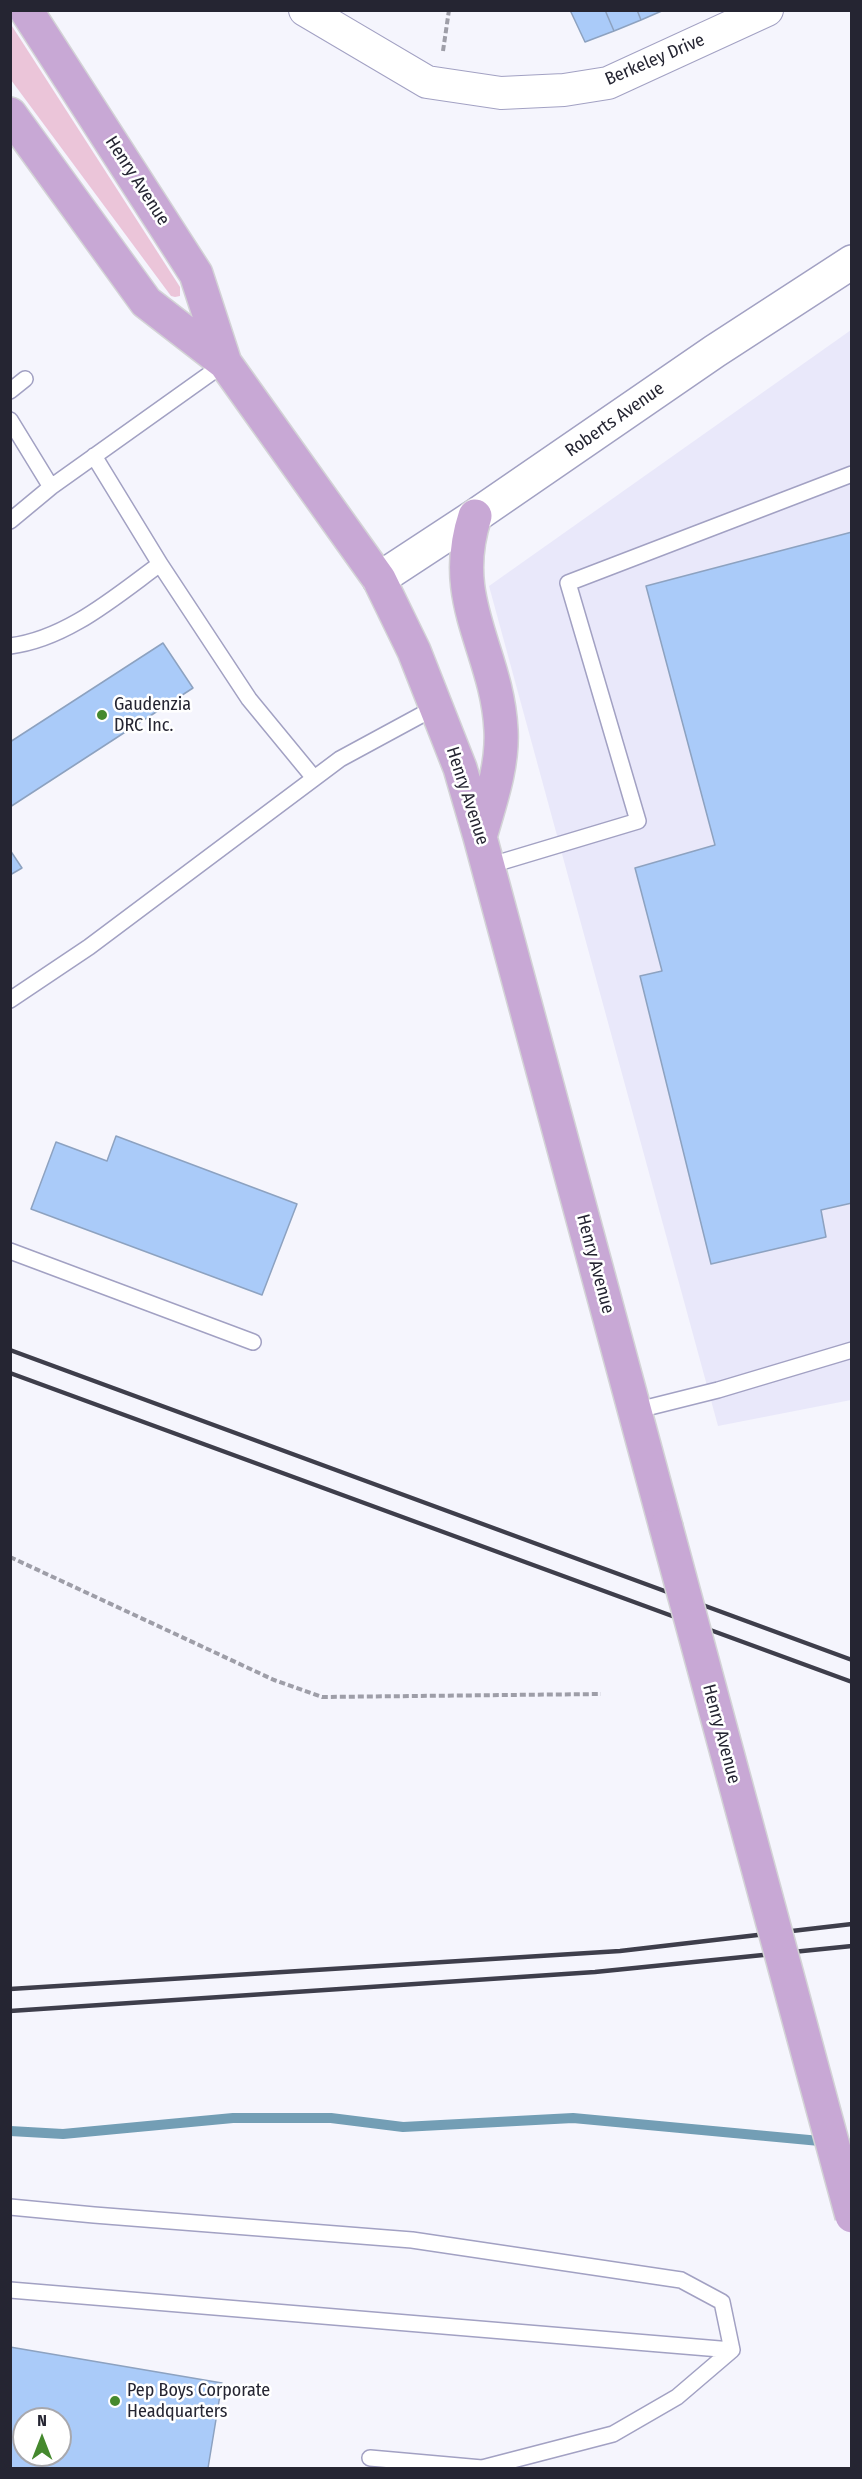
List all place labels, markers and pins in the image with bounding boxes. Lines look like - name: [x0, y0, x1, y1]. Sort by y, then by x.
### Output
- place label: Gaudenzia DRC Inc.: [114, 694, 191, 736]
- marker: Gaudenzia DRC Inc.: [95, 708, 109, 722]
- place label: Pep Boys Corporate Headquarters: [127, 2380, 270, 2422]
- marker: Pep Boys Corporate Headquarters: [108, 2394, 122, 2408]

